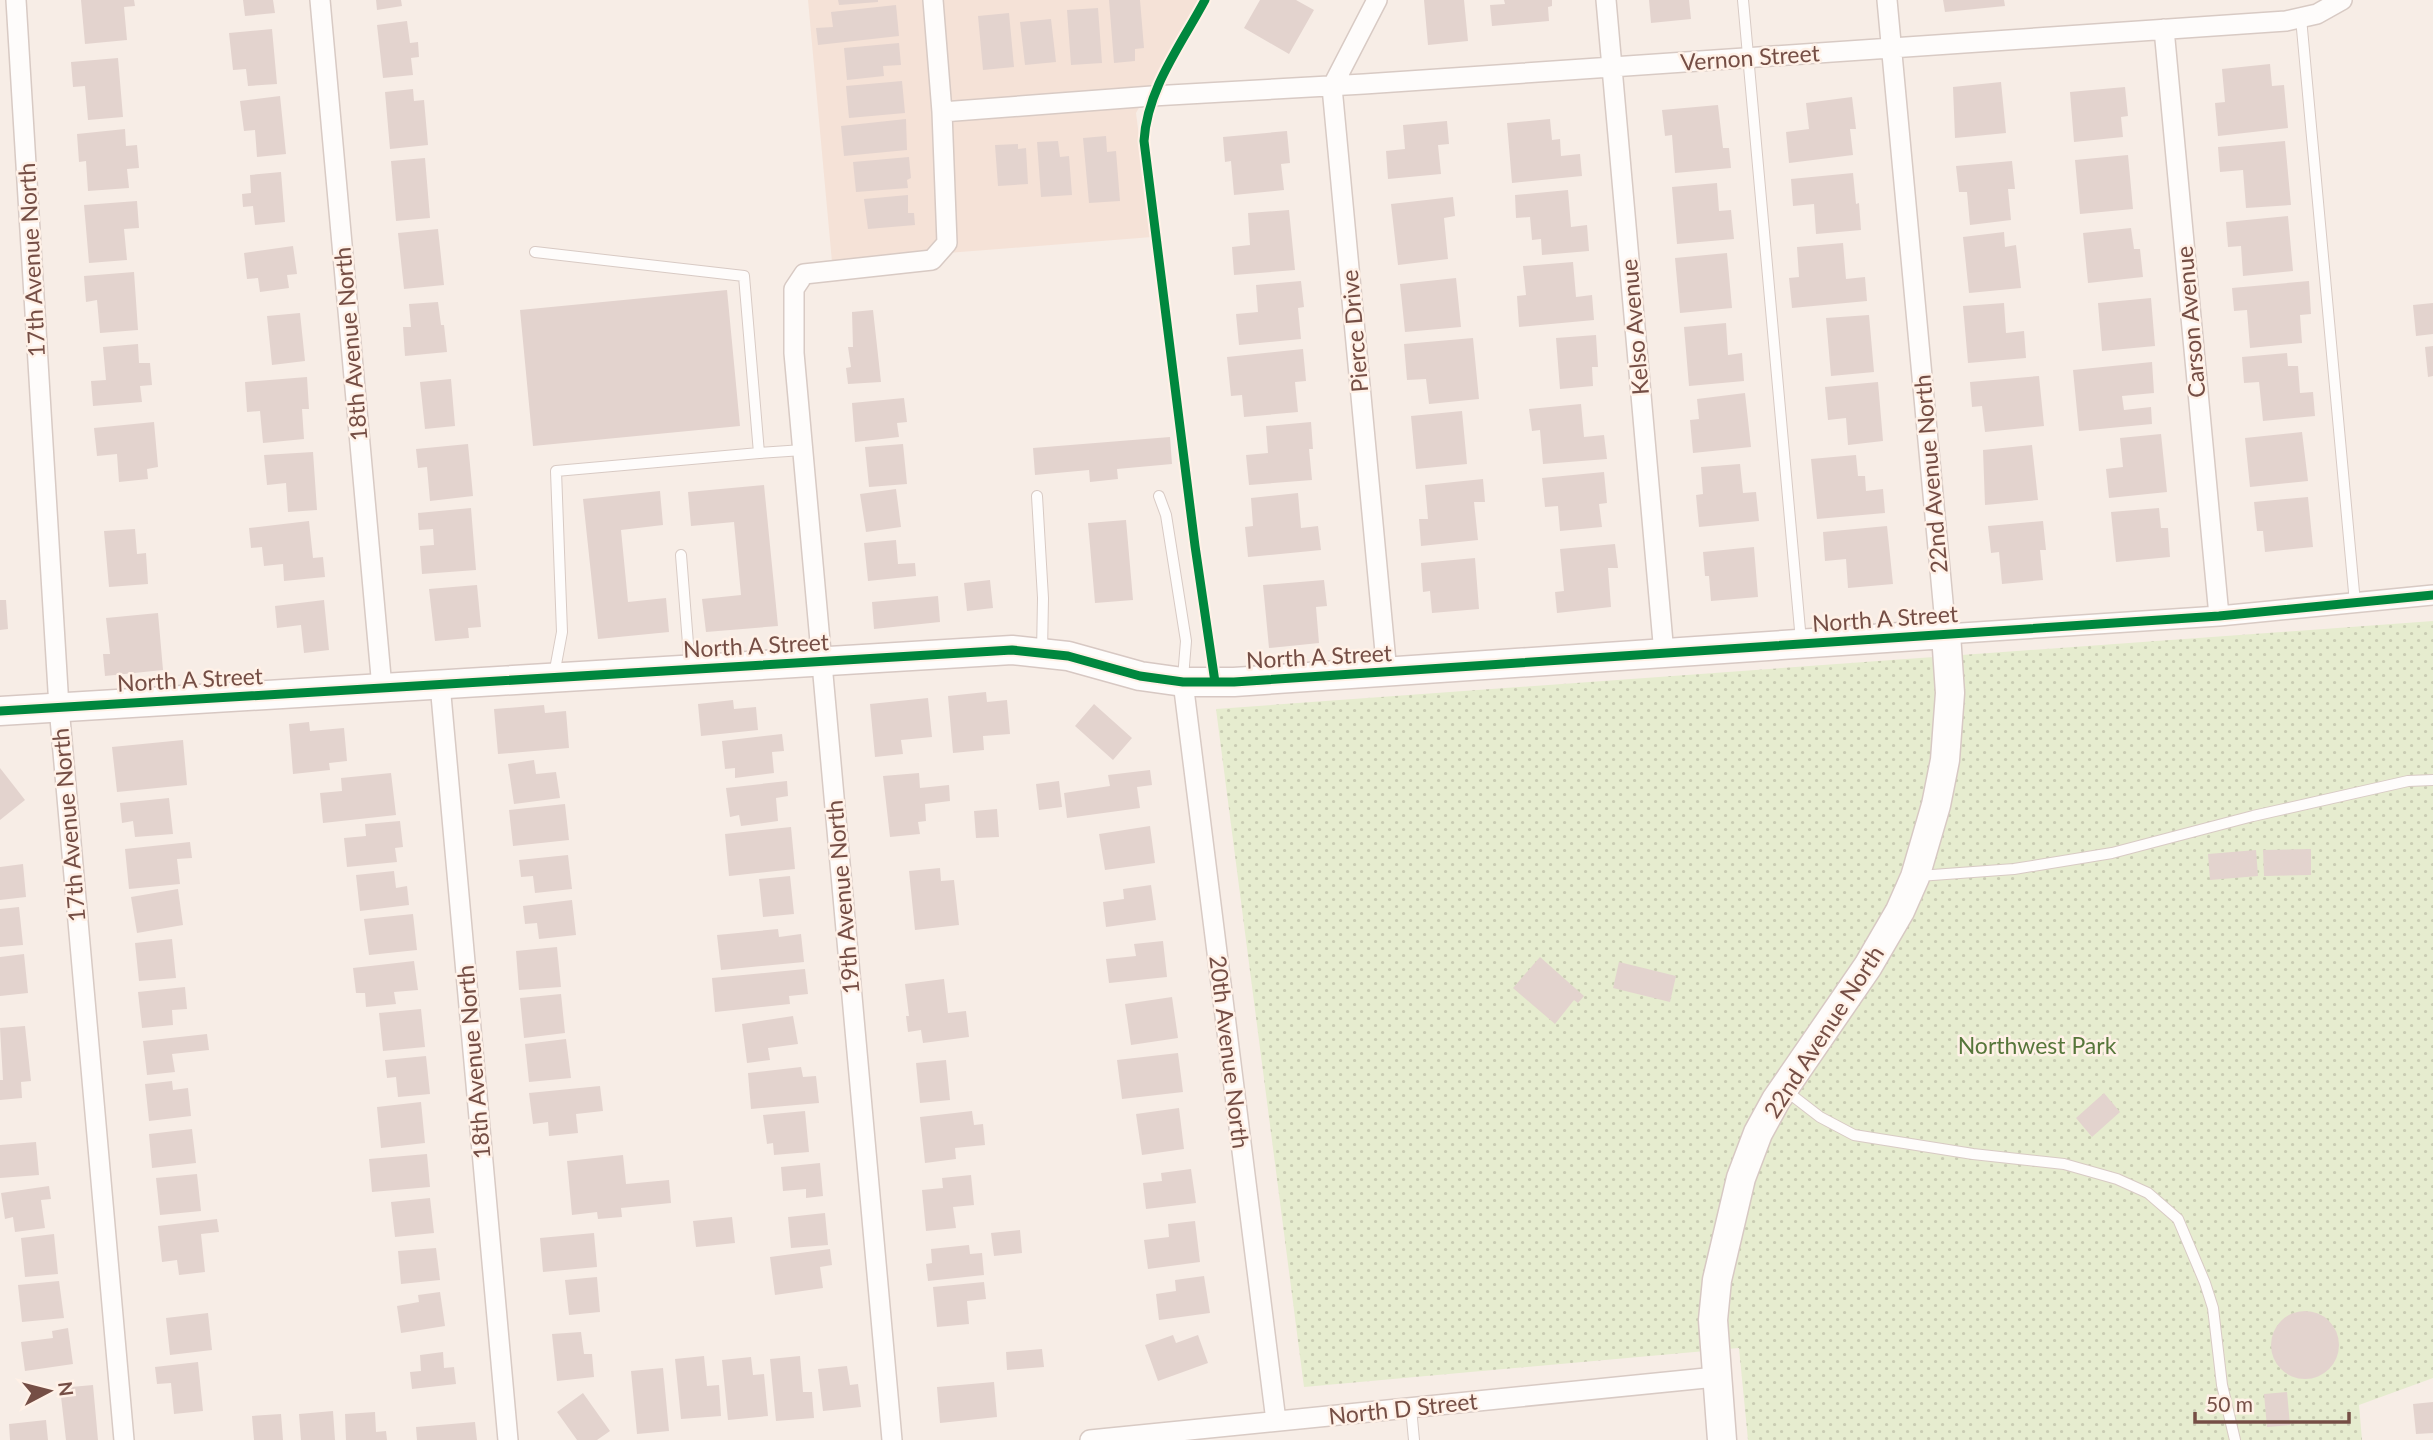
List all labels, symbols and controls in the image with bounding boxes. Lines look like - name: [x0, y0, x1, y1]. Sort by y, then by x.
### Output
- street label: Vernon Street: [1679, 38, 1821, 76]
- street label: 17th Avenue North: [12, 162, 50, 358]
- street label: Carson Avenue: [2169, 245, 2211, 399]
- street label: 18th Avenue North: [328, 246, 372, 442]
- street label: Kelso Avenue: [1614, 258, 1654, 396]
- street label: Pierce Drive: [1335, 269, 1373, 394]
- street label: 22nd Avenue North: [1907, 374, 1953, 575]
- street label: North A Street: [1811, 599, 1960, 637]
- street label: North A Street: [682, 627, 830, 663]
- street label: North A Street: [1245, 638, 1393, 674]
- street label: North A Street: [116, 661, 264, 697]
- street label: 17th Avenue North: [46, 727, 90, 923]
- street label: 19th Avenue North: [820, 799, 864, 995]
- street label: 22nd Avenue North: [1757, 940, 1889, 1123]
- street label: 20th Avenue North: [1204, 954, 1256, 1150]
- street label: 18th Avenue North: [451, 964, 495, 1160]
- park label: Northwest Park: [1958, 1031, 2117, 1059]
- north arrow: [14, 1356, 84, 1426]
- text: N: [54, 1380, 79, 1398]
- scale bar: [2195, 1380, 2349, 1424]
- street label: North D Street: [1327, 1386, 1479, 1430]
- text: 50 m: [2206, 1391, 2253, 1416]

